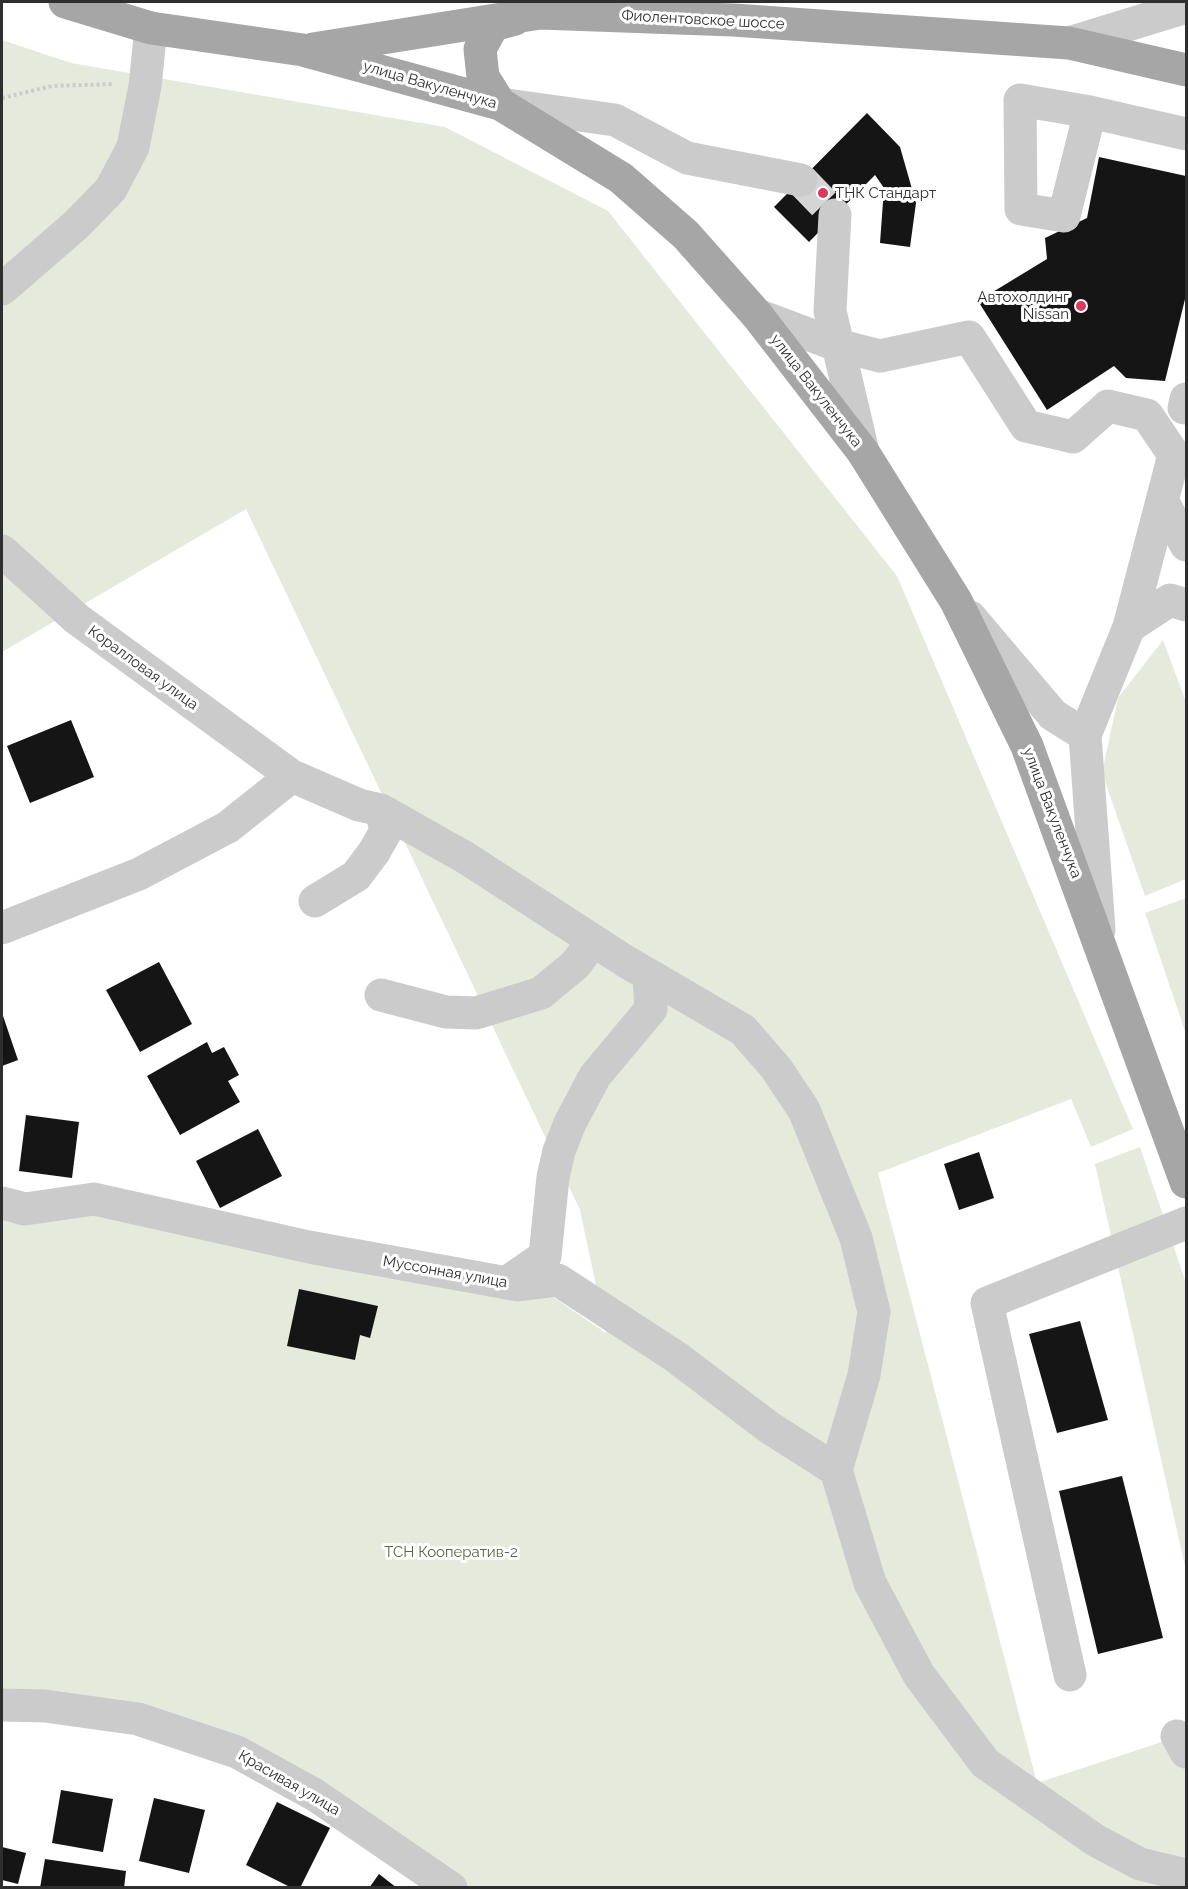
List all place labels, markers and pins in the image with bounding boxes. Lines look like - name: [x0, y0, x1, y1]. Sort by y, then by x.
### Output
- place label: ТНК Стандарт: [835, 184, 936, 202]
- marker: ТНК Стандарт: [816, 186, 830, 200]
- place label: Автохолдинг Nissan: [977, 288, 1069, 323]
- marker: Автохолдинг Nissan: [1074, 299, 1088, 313]

